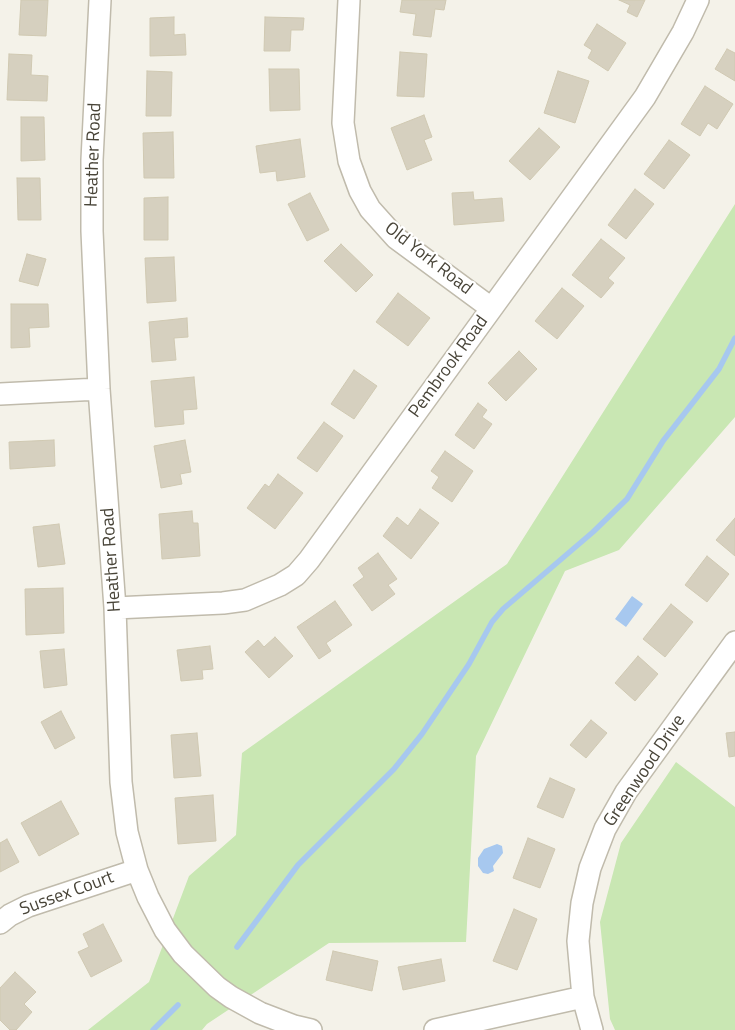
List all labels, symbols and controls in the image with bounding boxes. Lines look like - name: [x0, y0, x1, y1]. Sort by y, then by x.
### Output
- street label: Heather Road: [81, 102, 107, 208]
- street label: Old York Road: [380, 218, 476, 300]
- street label: Pembrook Road: [405, 312, 493, 422]
- street label: Heather Road: [98, 507, 126, 613]
- street label: Greenwood Drive: [600, 711, 690, 831]
- street label: Sussex Court: [17, 867, 117, 921]

